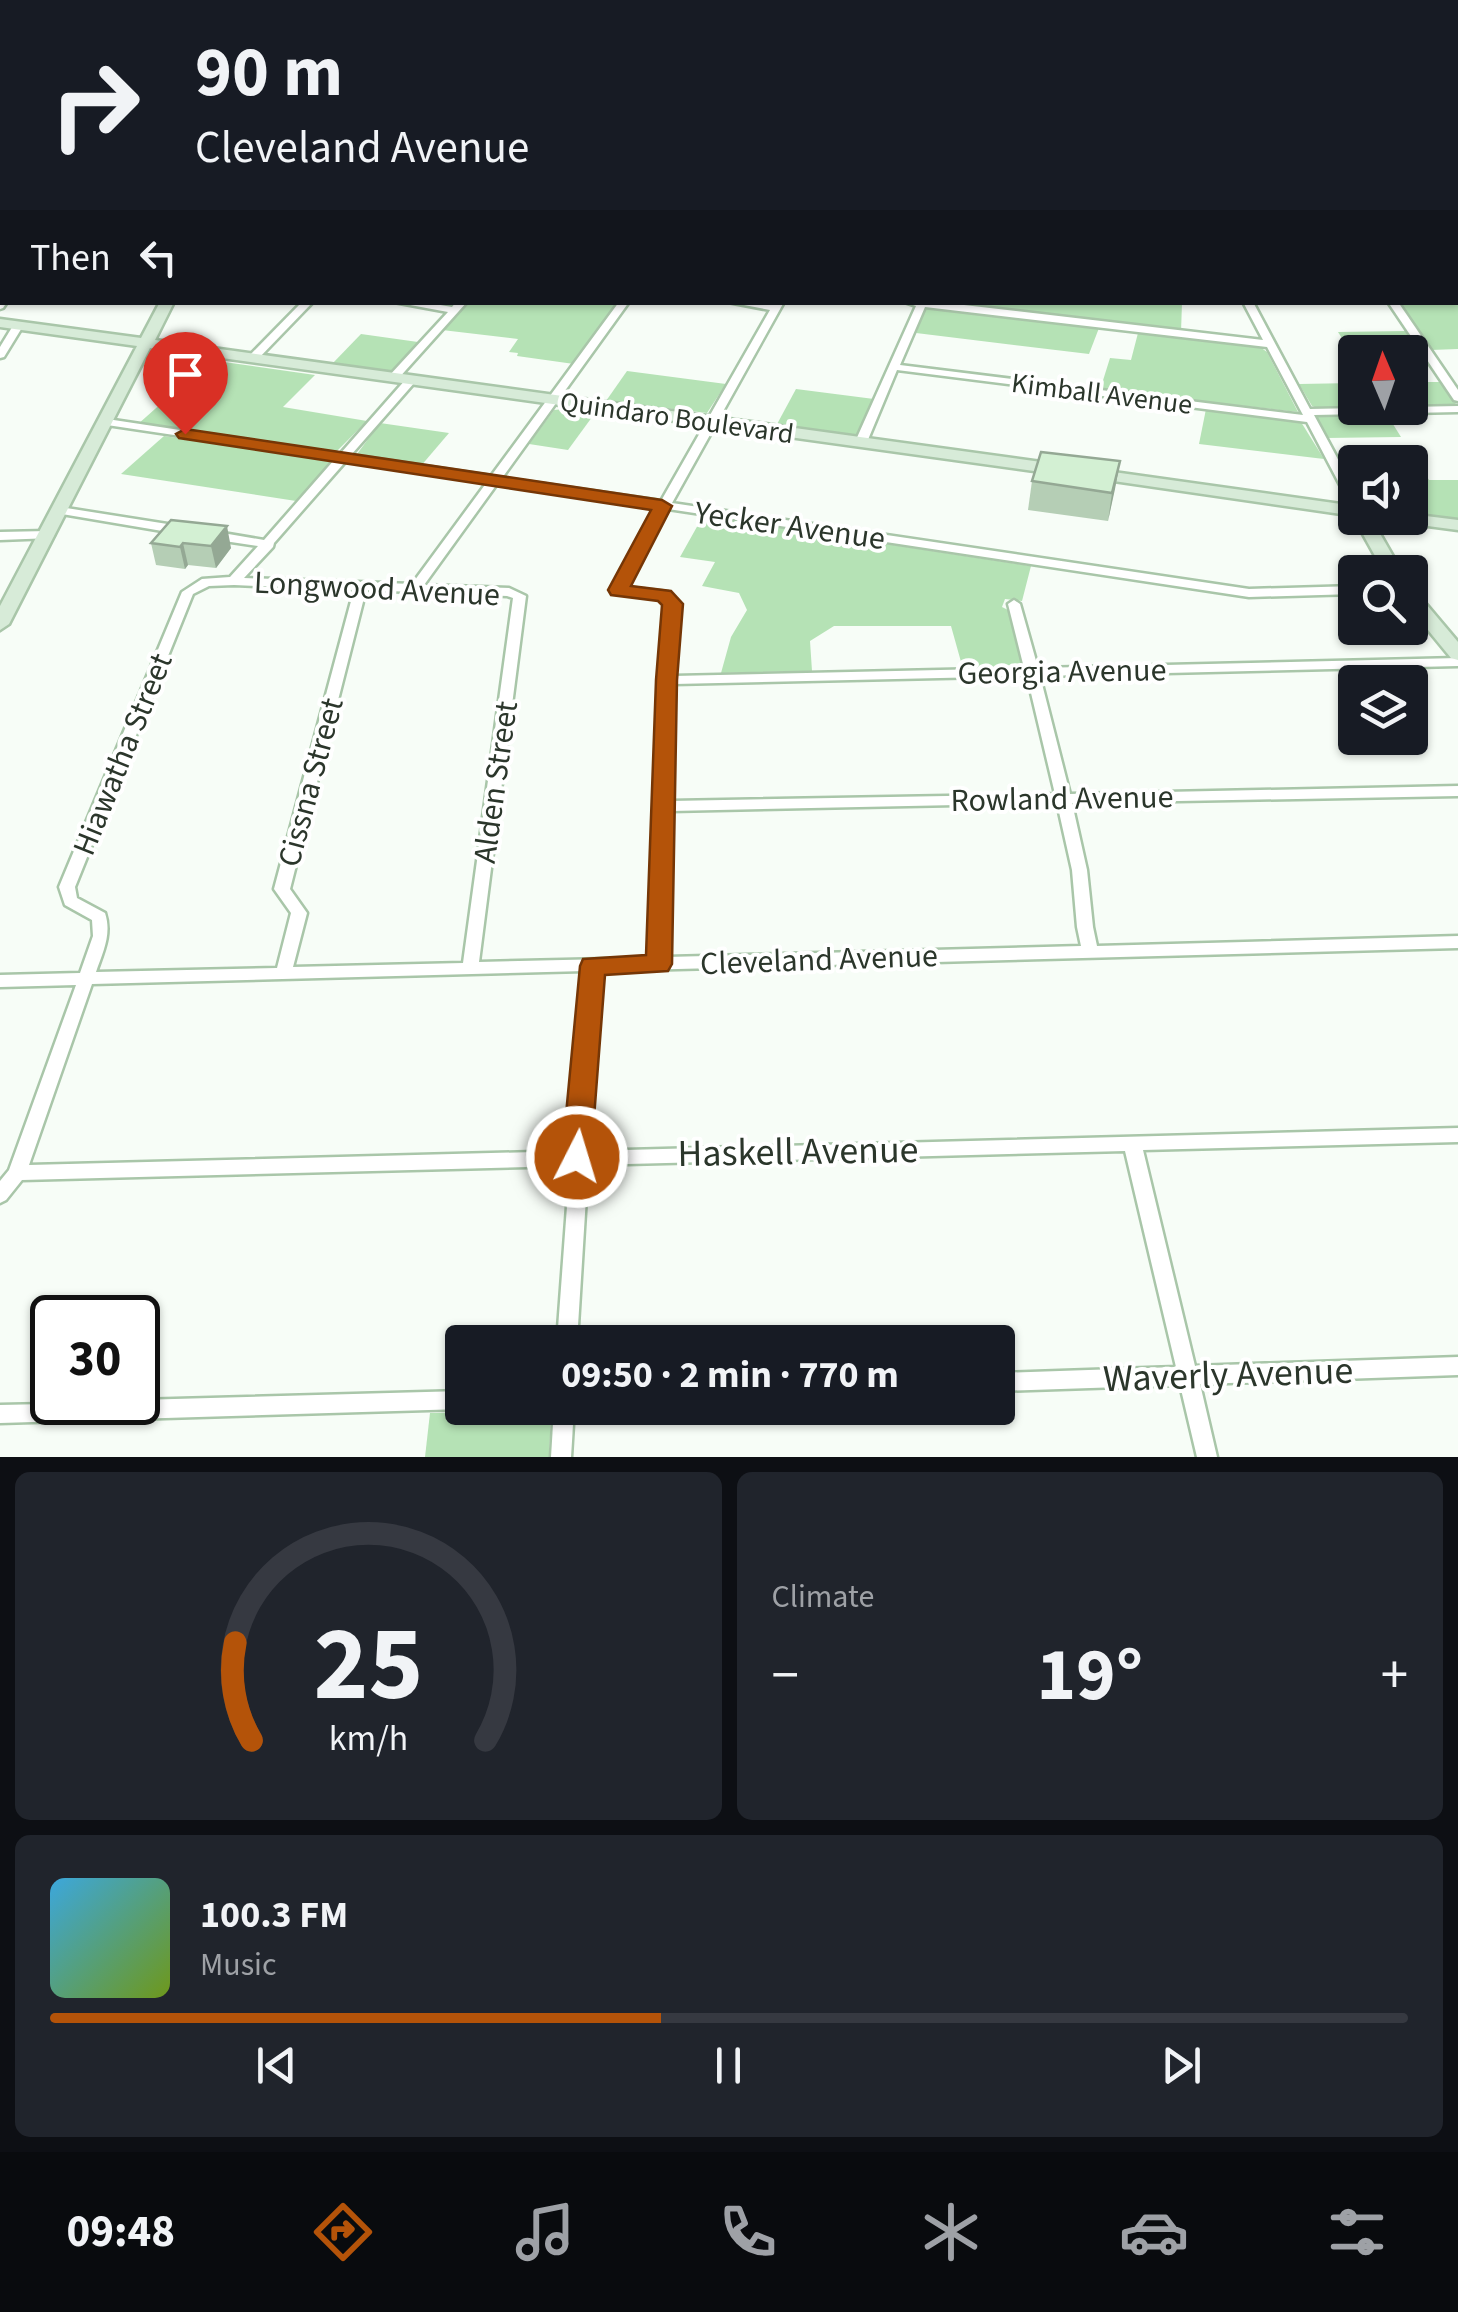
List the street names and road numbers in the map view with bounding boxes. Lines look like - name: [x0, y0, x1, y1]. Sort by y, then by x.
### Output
- street label: Kimball Avenue: [1009, 363, 1194, 425]
- street label: Quindaro Boulevard: [557, 382, 796, 454]
- street label: Yecker Avenue: [691, 490, 888, 562]
- street label: Longwood Avenue: [253, 560, 501, 618]
- street label: Hiawatha Street: [61, 646, 184, 862]
- street label: Georgia Avenue: [957, 647, 1167, 697]
- street label: Cissna Street: [266, 693, 356, 872]
- street label: Alden Street: [462, 698, 530, 866]
- street label: Rowland Avenue: [950, 774, 1174, 824]
- street label: Cleveland Avenue: [699, 933, 939, 987]
- street label: Haskell Avenue: [677, 1123, 919, 1181]
- street label: Waverly Avenue: [1102, 1344, 1354, 1406]

